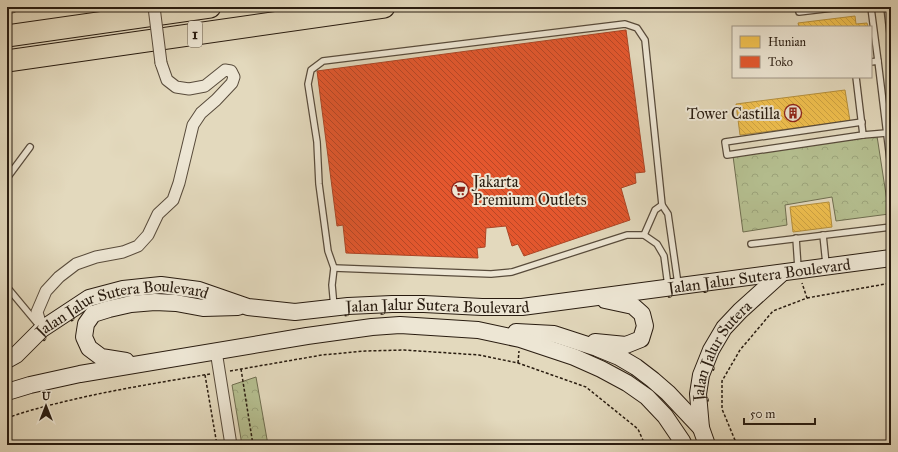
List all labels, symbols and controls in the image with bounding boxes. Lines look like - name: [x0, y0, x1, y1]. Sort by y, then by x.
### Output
- road number: 1: [188, 21, 202, 47]
- legend: [732, 26, 872, 78]
- text: Hunian: [768, 35, 807, 49]
- text: Toko: [768, 55, 793, 69]
- building icon: Tower Castilla: [783, 103, 803, 123]
- place label: Tower Castilla: [687, 104, 780, 123]
- place label: Jakarta Premium Outlets: [471, 172, 587, 209]
- supermarket icon: Jakarta Premium Outlets: [450, 180, 470, 200]
- street label: Jalan Jalur Sutera Boulevard: [665, 254, 852, 298]
- street label: Jalan Jalur Sutera Boulevard: [30, 276, 212, 342]
- street label: Jalan Jalur Sutera Boulevard: [343, 294, 531, 317]
- street label: Jalan Jalur Sutera: [688, 296, 755, 404]
- north arrow: [26, 386, 66, 426]
- text: U: [42, 390, 51, 403]
- scale bar: [744, 400, 815, 426]
- text: 50 m: [750, 407, 775, 421]

